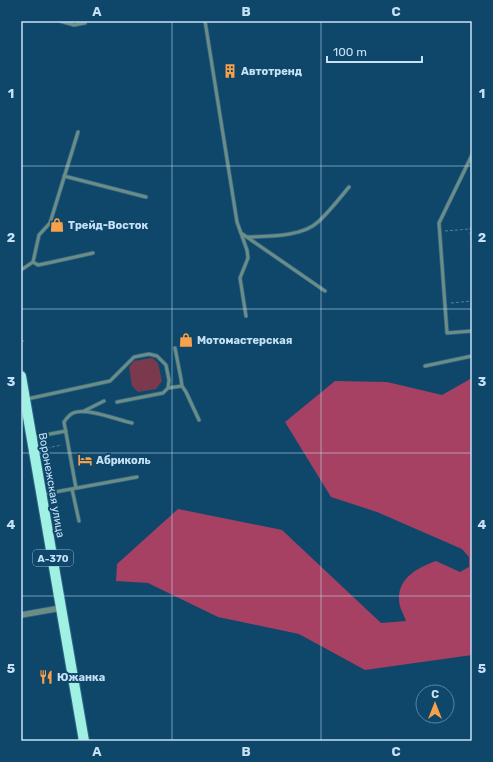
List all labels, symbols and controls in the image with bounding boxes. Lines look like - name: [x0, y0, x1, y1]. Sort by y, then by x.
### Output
- text: A: [92, 4, 102, 19]
- text: B: [241, 4, 251, 19]
- text: C: [391, 4, 401, 19]
- scale bar: [327, 38, 422, 64]
- text: 100 m: [333, 45, 367, 59]
- building icon: Автотренд: [222, 63, 238, 79]
- place label: Автотренд: [241, 65, 302, 78]
- text: 1: [8, 86, 14, 101]
- text: 1: [479, 86, 485, 101]
- shop icon: Трейд-Восток: [49, 217, 65, 233]
- place label: Трейд-Восток: [68, 219, 149, 232]
- text: 2: [7, 230, 15, 245]
- text: 2: [478, 230, 486, 245]
- shop icon: Мотомастерская: [178, 332, 194, 348]
- place label: Мотомастерская: [197, 334, 292, 347]
- text: 3: [7, 374, 16, 389]
- text: 3: [478, 374, 487, 389]
- street label: Воронежская улица: [36, 431, 67, 539]
- hotel icon: Абриколь: [77, 452, 93, 468]
- place label: Абриколь: [96, 454, 151, 467]
- text: 4: [7, 517, 16, 532]
- text: 4: [478, 517, 487, 532]
- road number: А-370: [33, 550, 73, 566]
- text: 5: [7, 661, 15, 676]
- text: 5: [478, 661, 486, 676]
- restaurant icon: Южанка: [38, 669, 54, 685]
- place label: Южанка: [57, 671, 105, 684]
- north arrow: [415, 684, 455, 724]
- text: С: [431, 688, 439, 701]
- text: A: [92, 744, 102, 759]
- text: B: [241, 744, 251, 759]
- text: C: [391, 744, 401, 759]

